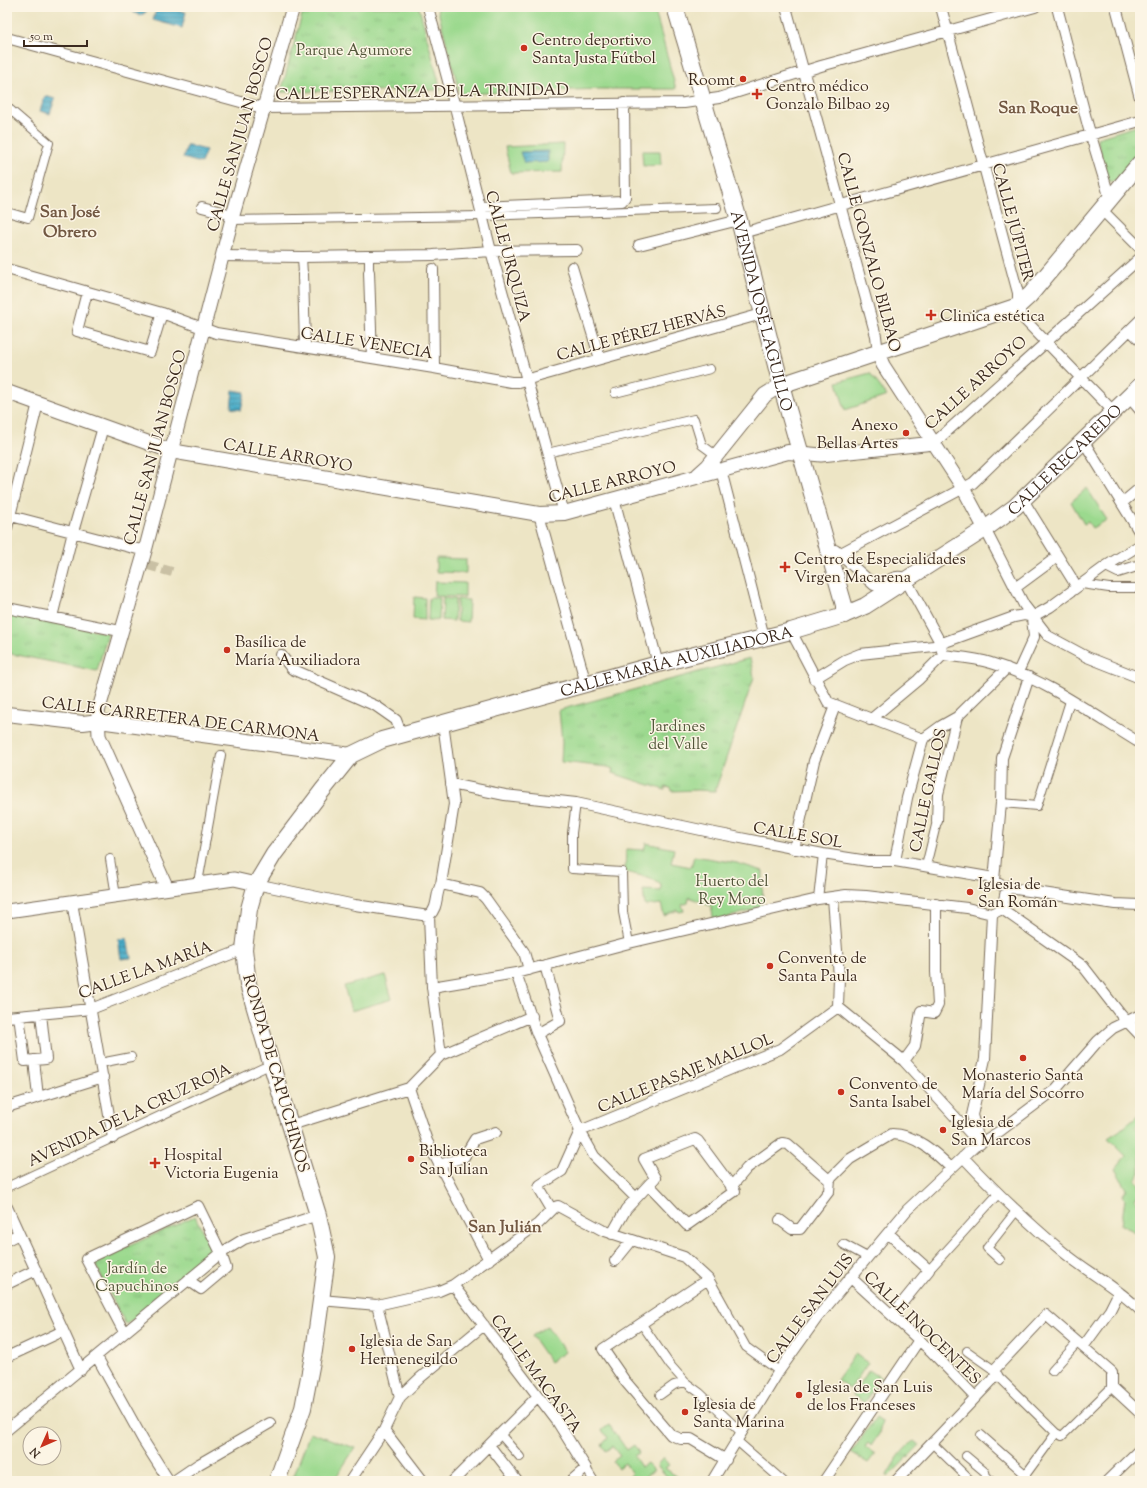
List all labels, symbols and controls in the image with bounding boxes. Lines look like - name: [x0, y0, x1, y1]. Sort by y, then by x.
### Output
- scale bar: [24, 22, 87, 48]
- text: 50 m: [29, 28, 53, 46]
- place label: Centro deportivo Santa Justa Fútbol: [532, 30, 656, 71]
- street label: CALLE SAN JUAN BOSCO: [203, 35, 280, 235]
- park label: Parque Agumore: [296, 40, 412, 63]
- marker: Centro deportivo Santa Justa Fútbol: [519, 43, 529, 53]
- place label: Roomt: [688, 70, 736, 93]
- marker: Roomt: [738, 74, 748, 84]
- place label: Centro médico Gonzalo Bilbao 29: [766, 76, 890, 117]
- street label: CALLE ESPERANZA DE LA TRINIDAD: [275, 79, 569, 108]
- marker: Centro médico Gonzalo Bilbao 29: [751, 88, 763, 100]
- district label: San Roque: [998, 97, 1078, 121]
- street label: CALLE GONZALO BILBAO: [830, 150, 905, 355]
- street label: CALLE JÚPITER: [985, 161, 1040, 285]
- street label: CALLE URQUIZA: [478, 188, 535, 325]
- district label: San José Obrero: [40, 201, 100, 245]
- street label: AVENIDA JOSÉ LAGUILLO: [723, 208, 797, 415]
- street label: CALLE PÉREZ HERVÁS: [554, 301, 729, 368]
- place label: Clinica estética: [940, 306, 1046, 329]
- marker: Clinica estética: [925, 309, 937, 321]
- street label: CALLE VENECIA: [299, 323, 434, 366]
- street label: CALLE ARROYO: [920, 332, 1033, 436]
- street label: CALLE SAN JUAN BOSCO: [119, 347, 194, 548]
- street label: CALLE RECAREDO: [1004, 400, 1128, 523]
- place label: Anexo Bellas Artes: [817, 415, 898, 456]
- marker: Anexo Bellas Artes: [901, 428, 911, 438]
- street label: CALLE ARROYO: [221, 434, 354, 479]
- street label: CALLE ARROYO: [546, 456, 679, 510]
- place label: Centro de Especialidades Virgen Macarena: [794, 549, 966, 590]
- marker: Centro de Especialidades Virgen Macarena: [779, 561, 791, 573]
- street label: CALLE MARÍA AUXILIADORA: [558, 622, 796, 704]
- place label: Basílica de María Auxiliadora: [235, 632, 361, 673]
- marker: Basílica de María Auxiliadora: [222, 645, 232, 655]
- street label: CALLE CARRETERA DE CARMONA: [40, 692, 321, 749]
- park label: Jardines del Valle: [648, 716, 708, 757]
- street label: CALLE GALLOS: [905, 726, 954, 855]
- street label: CALLE SOL: [751, 817, 844, 856]
- park label: Huerto del Rey Moro: [695, 871, 769, 912]
- place label: Iglesia de San Román: [978, 874, 1058, 915]
- marker: Iglesia de San Román: [965, 887, 975, 897]
- street label: CALLE LA MARÍA: [76, 936, 216, 1006]
- place label: Convento de Santa Paula: [778, 948, 867, 989]
- marker: Convento de Santa Paula: [765, 961, 775, 971]
- street label: RONDA DE CAPUCHINOS: [235, 972, 314, 1176]
- street label: CALLE PASAJE MALLOL: [595, 1028, 778, 1120]
- marker: Monasterio Santa María del Socorro: [1018, 1053, 1028, 1063]
- street label: AVENIDA DE LA CRUZ ROJA: [25, 1059, 236, 1174]
- place label: Monasterio Santa María del Socorro: [962, 1065, 1084, 1106]
- place label: Convento de Santa Isabel: [849, 1074, 938, 1115]
- marker: Convento de Santa Isabel: [836, 1087, 846, 1097]
- place label: Iglesia de San Marcos: [951, 1112, 1031, 1153]
- marker: Iglesia de San Marcos: [938, 1125, 948, 1135]
- place label: Biblioteca San Julian: [419, 1141, 489, 1182]
- place label: Hospital Victoria Eugenia: [164, 1145, 279, 1186]
- marker: Biblioteca San Julian: [406, 1154, 416, 1164]
- marker: Hospital Victoria Eugenia: [149, 1157, 161, 1169]
- district label: San Julián: [468, 1216, 543, 1240]
- street label: CALLE SAN LUIS: [762, 1250, 860, 1369]
- park label: Jardín de Capuchinos: [95, 1258, 179, 1299]
- street label: CALLE INOCENTES: [858, 1267, 985, 1391]
- street label: CALLE MACASTA: [484, 1310, 586, 1439]
- place label: Iglesia de San Hermenegildo: [360, 1331, 458, 1372]
- marker: Iglesia de San Hermenegildo: [347, 1344, 357, 1354]
- place label: Iglesia de San Luis de los Franceses: [807, 1377, 933, 1418]
- marker: Iglesia de San Luis de los Franceses: [794, 1390, 804, 1400]
- place label: Iglesia de Santa Marina: [693, 1394, 785, 1435]
- marker: Iglesia de Santa Marina: [680, 1407, 690, 1417]
- north arrow: [22, 1426, 62, 1466]
- text: N: [27, 1443, 45, 1462]

